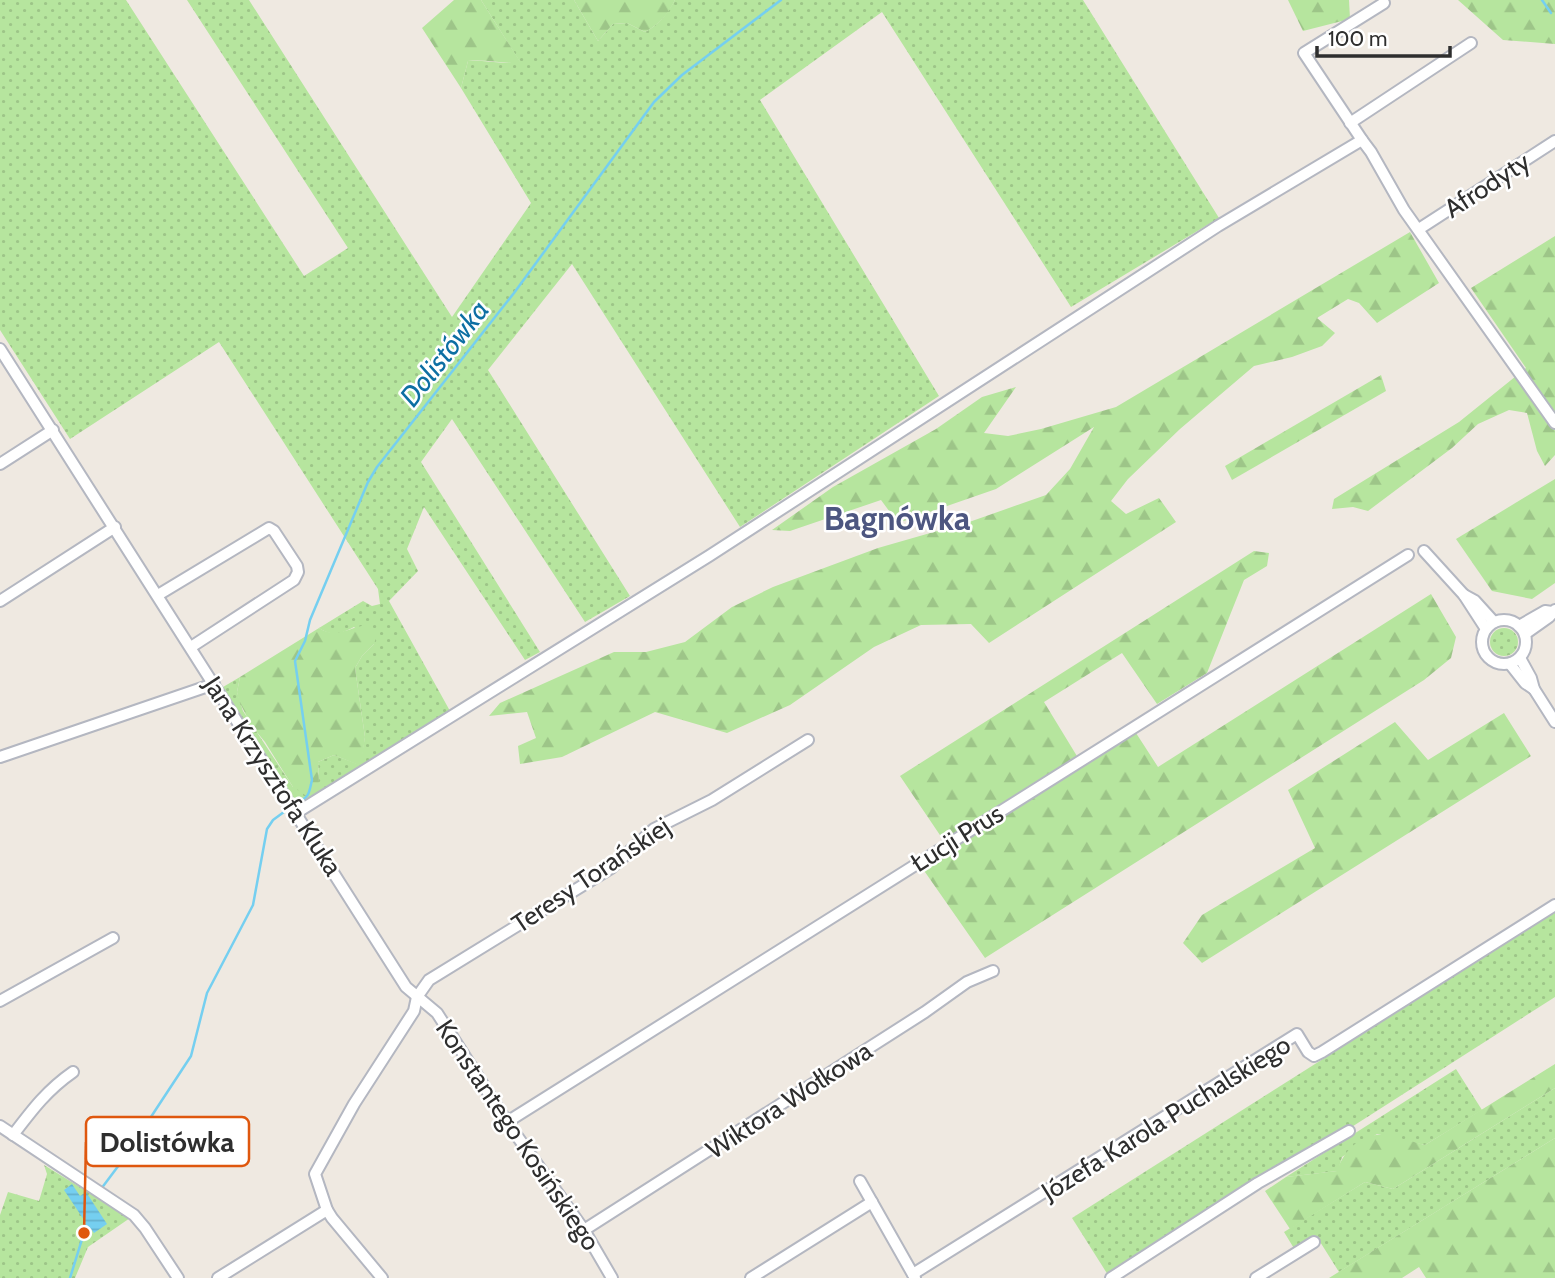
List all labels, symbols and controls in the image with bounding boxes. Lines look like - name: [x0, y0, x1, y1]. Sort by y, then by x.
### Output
- scale bar: [1317, 14, 1450, 58]
- text: 100 m: [1328, 26, 1387, 51]
- street label: Afrodyty: [1438, 145, 1536, 225]
- water label: Dolistówka: [392, 293, 496, 413]
- district label: Bagnówka: [824, 498, 971, 538]
- street label: Jana Krzysztofa Kluka: [196, 670, 350, 882]
- street label: Łucji Prus: [905, 797, 1009, 879]
- street label: Teresy Torańskiej: [506, 810, 676, 940]
- street label: Konstantego Kosińskiego: [429, 1014, 607, 1256]
- street label: Józefa Karola Puchalskiego: [1035, 1028, 1296, 1208]
- street label: Wiktora Wołkowa: [700, 1034, 878, 1166]
- callout: Dolistówka: [86, 1117, 249, 1166]
- text: Dolistówka: [99, 1125, 235, 1159]

